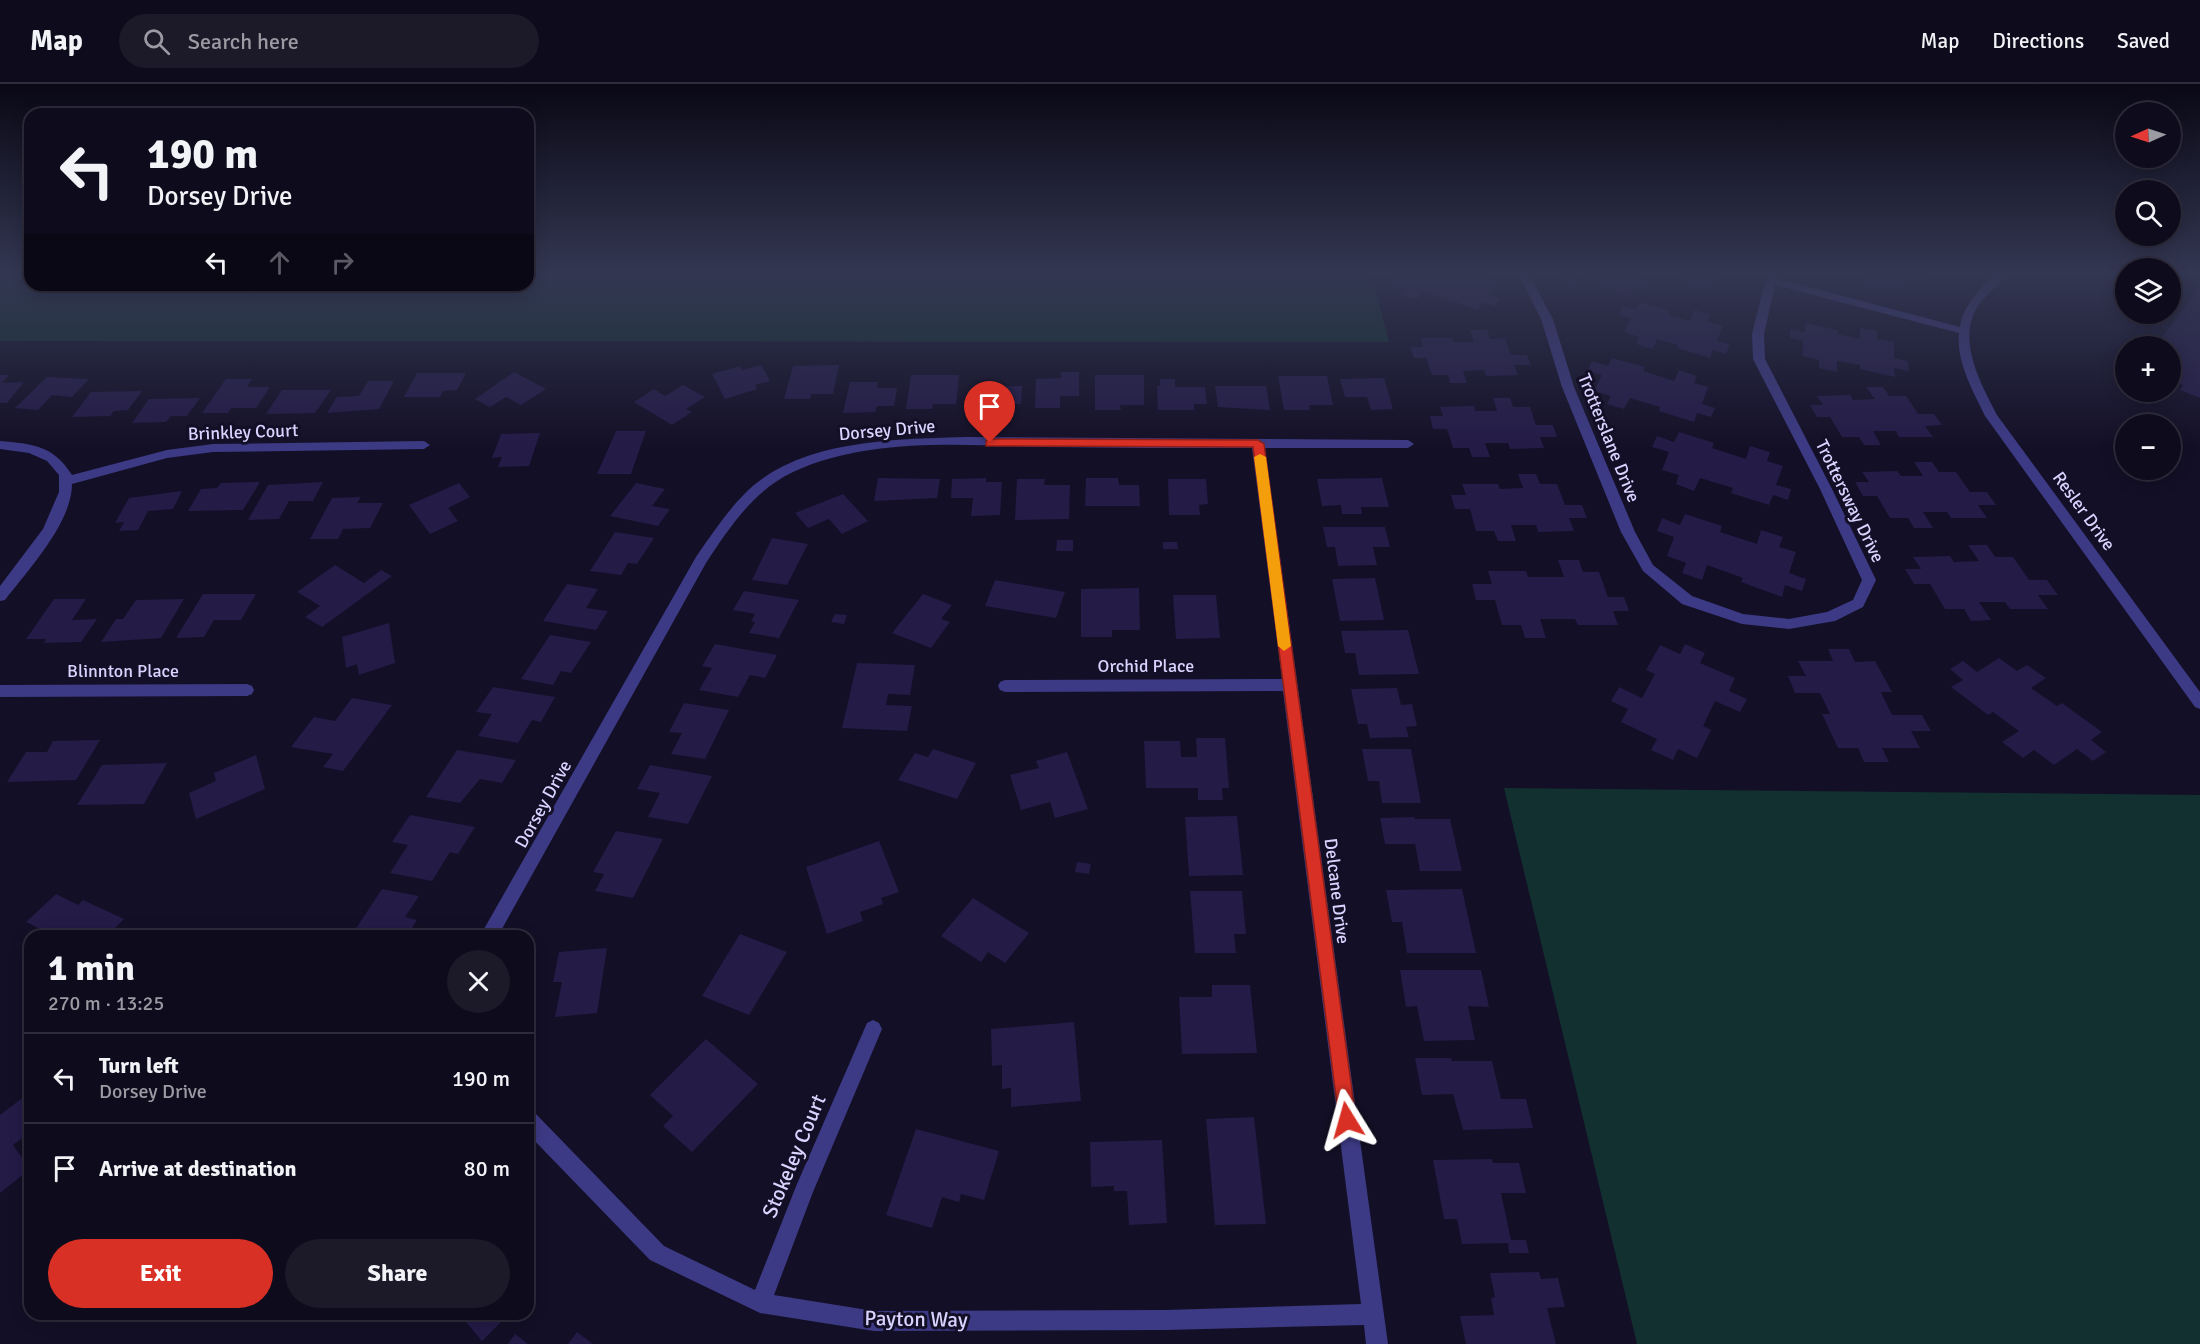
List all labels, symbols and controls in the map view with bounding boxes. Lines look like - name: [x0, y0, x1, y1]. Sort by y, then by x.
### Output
- search box: [119, 14, 539, 68]
- text: Map: [30, 24, 83, 58]
- icon: search: [140, 25, 173, 58]
- text: Search here: [188, 28, 299, 55]
- text: Map: [1921, 28, 1959, 54]
- text: Directions: [1992, 28, 2084, 54]
- text: Saved: [2117, 28, 2170, 54]
- north arrow: [2115, 102, 2181, 168]
- map controls: [2115, 102, 2181, 480]
- text: 190 m: [147, 129, 258, 180]
- icon: left: [48, 132, 126, 210]
- text: Dorsey Drive: [147, 180, 292, 213]
- button: search: [2115, 180, 2181, 246]
- icon: left: [200, 246, 233, 279]
- icon: ahead: [263, 246, 296, 279]
- icon: right: [326, 246, 359, 279]
- button: layers: [2115, 258, 2181, 324]
- button: +: [2115, 336, 2181, 402]
- street label: Trotterslane Drive: [1573, 370, 1645, 506]
- pin: [964, 381, 1015, 443]
- icon: arrive: [973, 390, 1006, 423]
- button: −: [2115, 414, 2181, 480]
- street label: Dorsey Drive: [838, 415, 936, 445]
- street label: Brinkley Court: [187, 419, 299, 445]
- street label: Trottersway Drive: [1811, 436, 1889, 566]
- street label: Resler Drive: [2048, 467, 2120, 555]
- street label: Orchid Place: [1098, 655, 1194, 677]
- street label: Blinnton Place: [67, 660, 179, 682]
- street label: Dorsey Drive: [510, 756, 576, 852]
- street label: Delcane Drive: [1320, 837, 1354, 945]
- text: 1 min: [48, 946, 135, 991]
- button: close: [447, 950, 510, 1013]
- text: 270 m · 13:25: [48, 991, 164, 1016]
- text: Turn left: [99, 1052, 179, 1079]
- icon: left: [48, 1062, 81, 1095]
- text: 190 m: [452, 1065, 510, 1092]
- text: Dorsey Drive: [99, 1079, 207, 1104]
- position arrow: [1315, 1088, 1379, 1152]
- street label: Stokeley Court: [756, 1090, 832, 1222]
- icon: arrive: [48, 1152, 81, 1185]
- text: Arrive at destination: [99, 1155, 296, 1182]
- text: 80 m: [464, 1155, 510, 1182]
- button: Exit: [48, 1239, 273, 1308]
- button: Share: [285, 1239, 510, 1308]
- street label: Payton Way: [864, 1305, 968, 1333]

